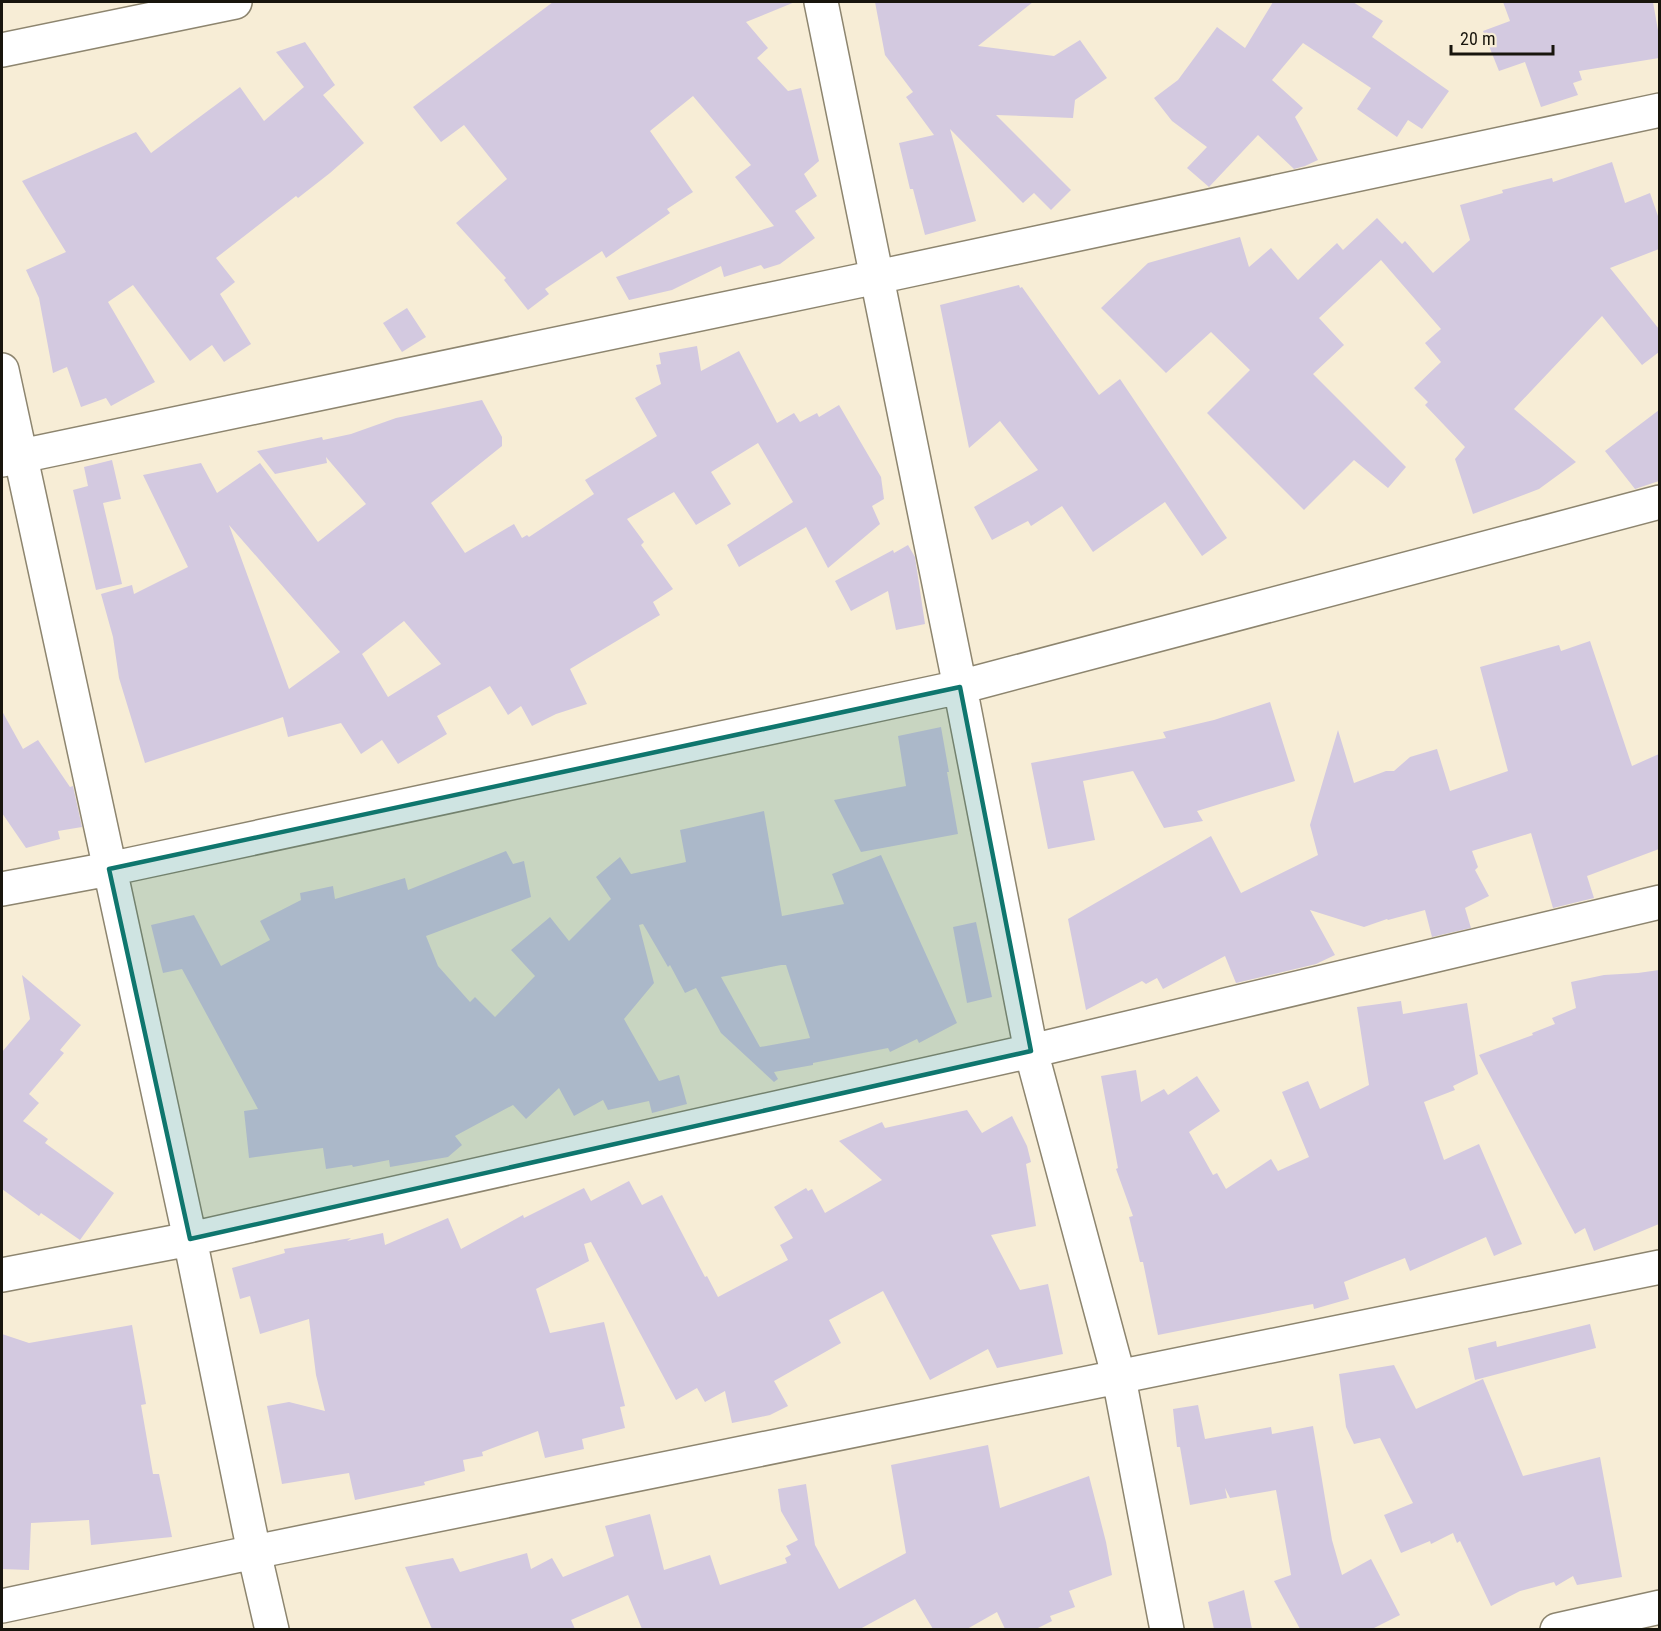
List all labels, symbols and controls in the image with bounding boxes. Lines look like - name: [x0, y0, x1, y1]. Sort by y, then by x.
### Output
- scale bar: [1451, 18, 1553, 56]
- text: 20 m: [1460, 28, 1495, 49]

